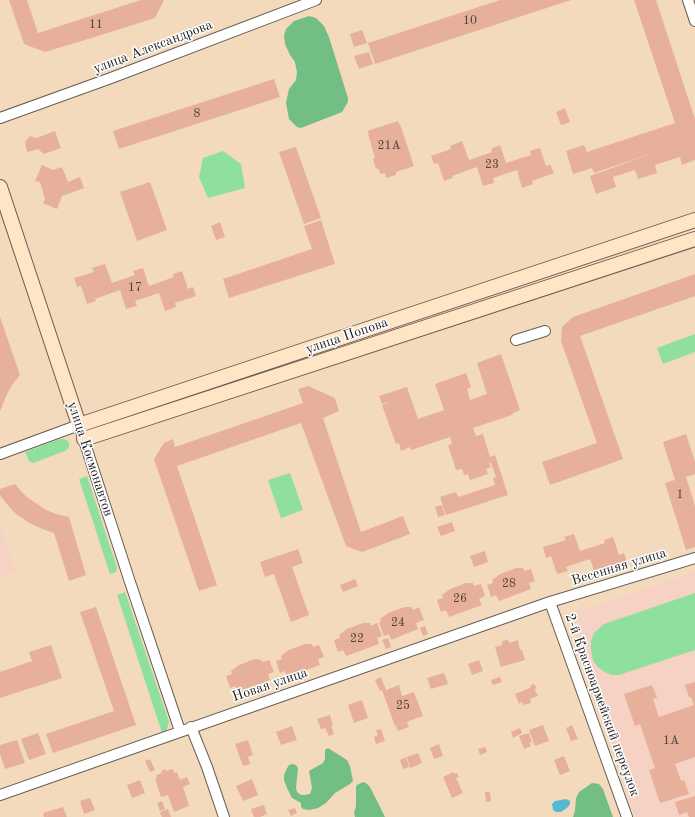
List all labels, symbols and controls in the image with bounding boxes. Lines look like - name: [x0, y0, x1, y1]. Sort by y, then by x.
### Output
- house number: 10: [463, 14, 477, 28]
- street label: улица Александрова: [91, 17, 215, 77]
- house number: 11: [89, 18, 103, 32]
- house number: 8: [194, 107, 200, 121]
- house number: 21А: [377, 139, 401, 153]
- house number: 23: [485, 158, 499, 172]
- house number: 17: [128, 281, 142, 295]
- street label: улица Попова: [304, 314, 390, 358]
- street label: улица Космонавтов: [64, 400, 116, 518]
- house number: 1: [677, 488, 683, 502]
- street label: Весенняя улица: [570, 545, 668, 589]
- house number: 28: [502, 577, 516, 591]
- house number: 26: [453, 592, 467, 606]
- street label: 2-й Красноармейский переулок: [561, 611, 643, 799]
- house number: 24: [391, 616, 405, 630]
- house number: 22: [350, 632, 364, 646]
- street label: Новая улица: [230, 664, 310, 706]
- house number: 25: [396, 699, 410, 713]
- house number: 1А: [663, 734, 679, 748]

